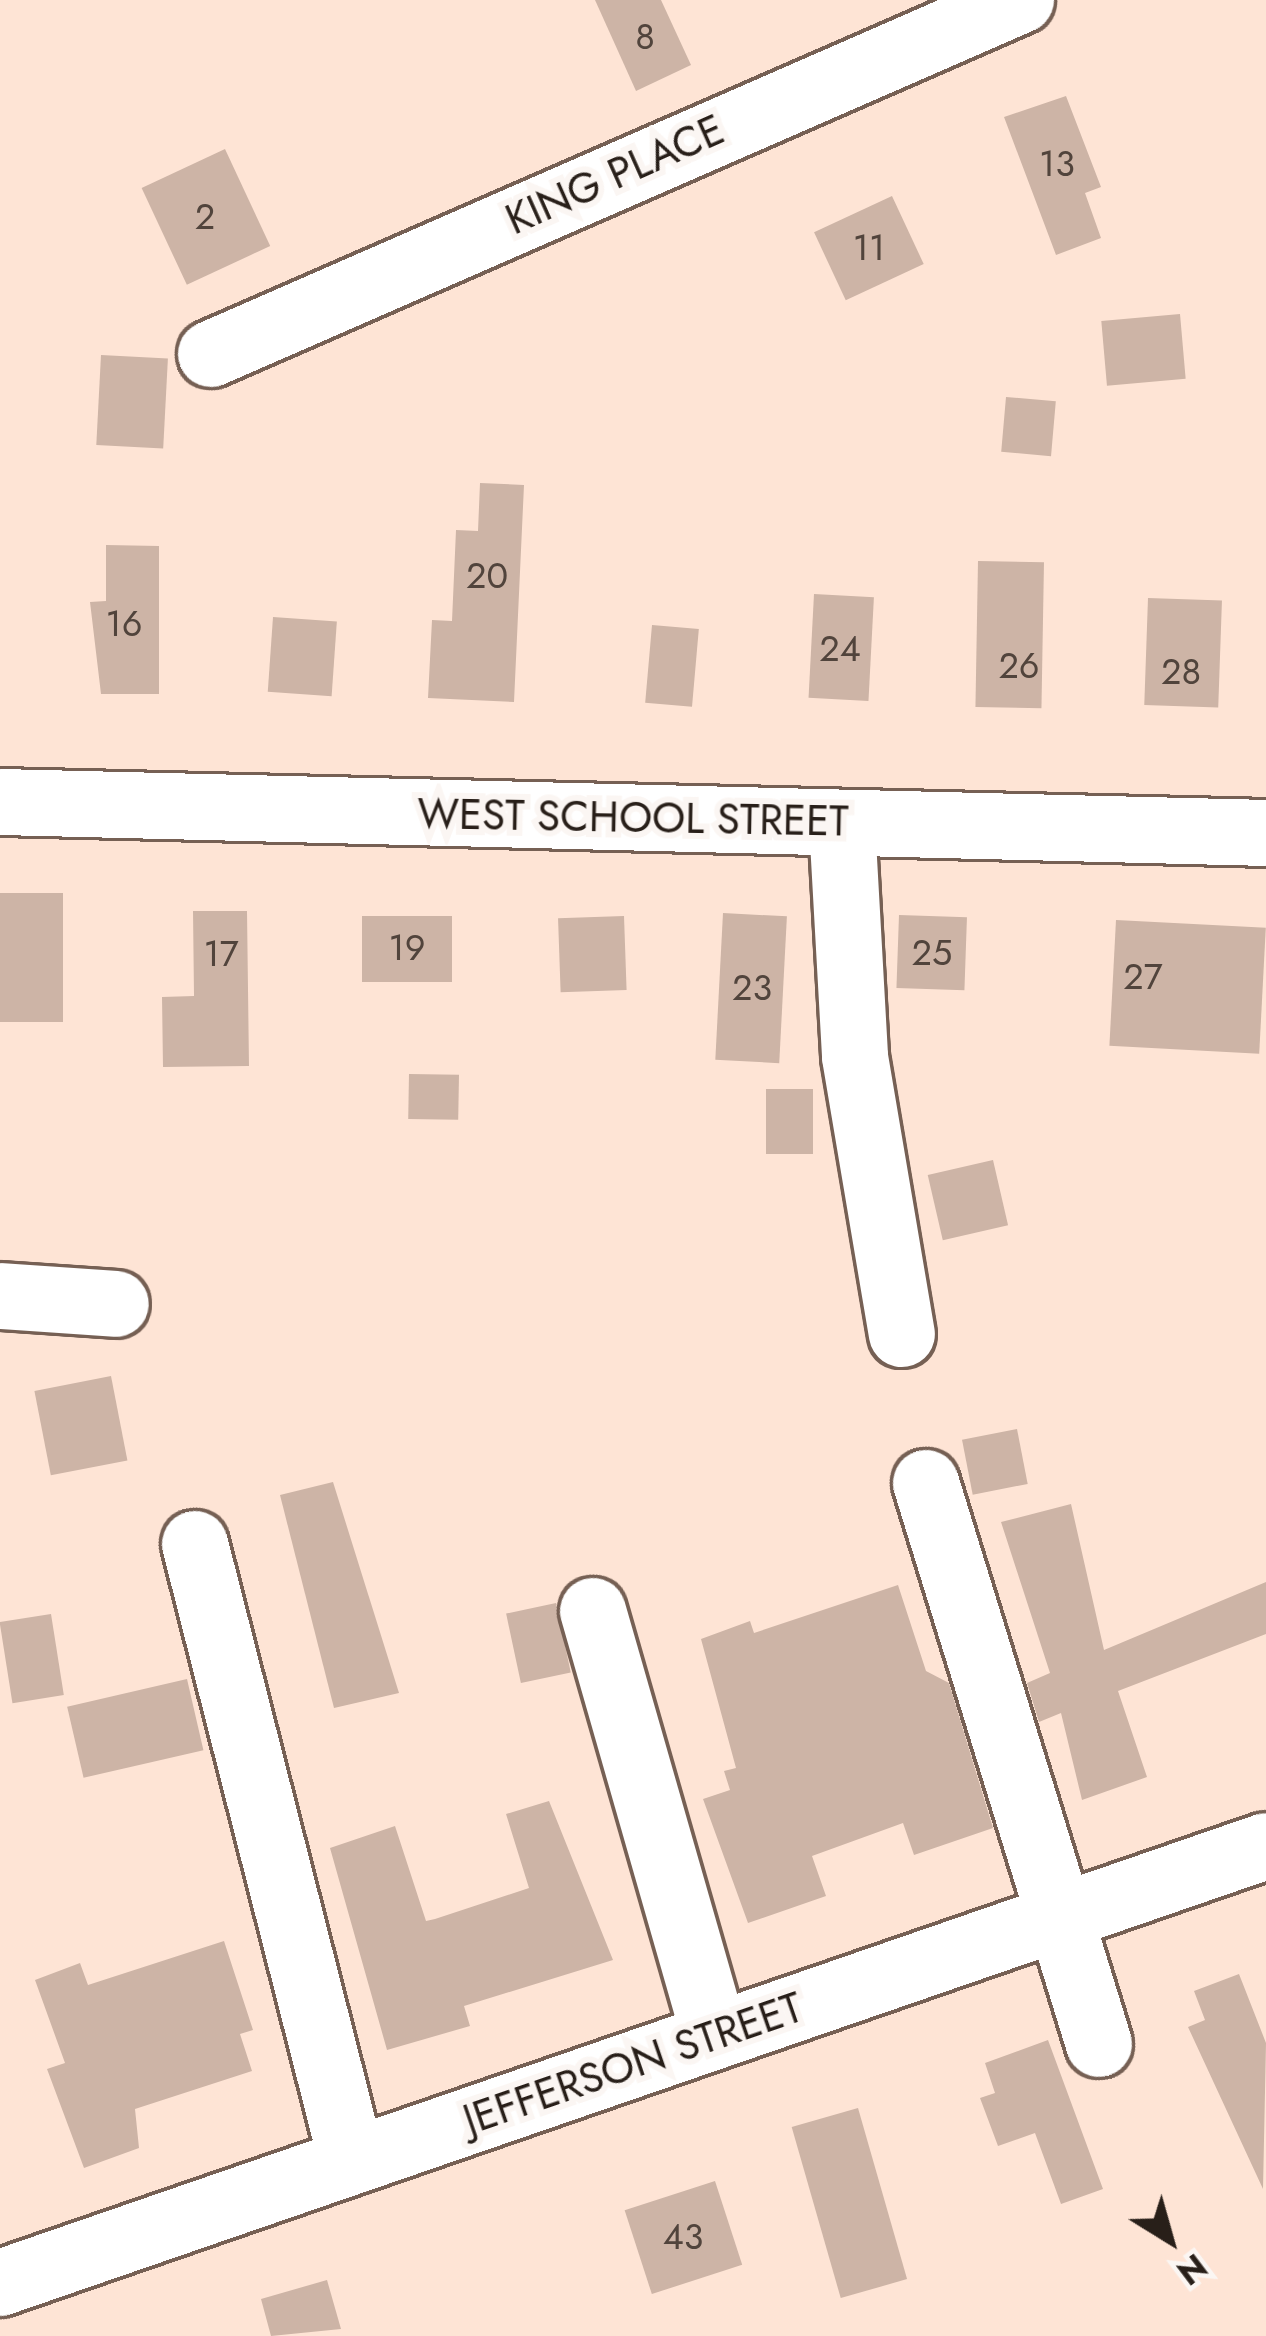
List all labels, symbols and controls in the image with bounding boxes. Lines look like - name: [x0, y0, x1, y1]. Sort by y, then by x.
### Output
- house number: 8: [635, 15, 655, 59]
- street label: KING PLACE: [498, 105, 732, 245]
- house number: 13: [1039, 142, 1075, 186]
- house number: 2: [195, 195, 215, 239]
- house number: 11: [853, 226, 885, 270]
- house number: 20: [466, 554, 508, 598]
- house number: 16: [106, 602, 142, 646]
- house number: 24: [819, 627, 861, 671]
- house number: 26: [998, 644, 1040, 688]
- house number: 28: [1161, 650, 1201, 694]
- street label: WEST SCHOOL STREET: [417, 789, 849, 847]
- house number: 19: [389, 926, 425, 970]
- house number: 25: [912, 931, 952, 975]
- house number: 17: [203, 932, 239, 976]
- house number: 27: [1123, 955, 1163, 999]
- house number: 23: [732, 966, 772, 1010]
- street label: JEFFERSON STREET: [457, 1982, 809, 2146]
- north arrow: [1110, 2180, 1230, 2300]
- house number: 43: [663, 2215, 703, 2259]
- text: N: [1167, 2242, 1217, 2296]

